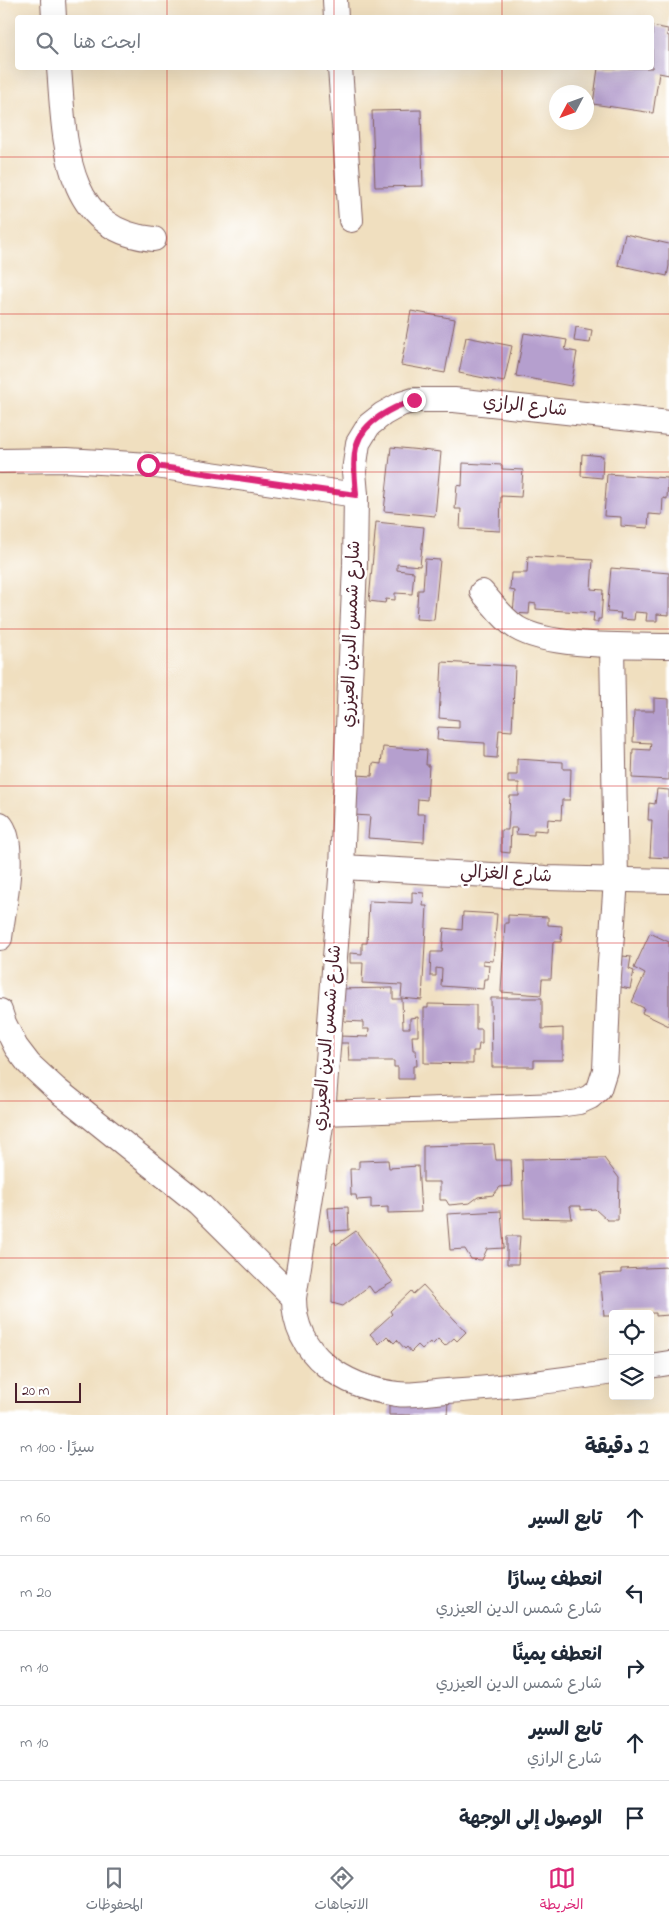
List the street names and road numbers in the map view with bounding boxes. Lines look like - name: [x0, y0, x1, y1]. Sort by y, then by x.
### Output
- street label: شارع الرازي: [482, 390, 568, 424]
- street label: شارع شمس الدين العيزري: [336, 540, 368, 728]
- street label: شارع الغزالي: [459, 860, 552, 891]
- street label: شارع شمس الدين العيزري: [307, 944, 349, 1132]

